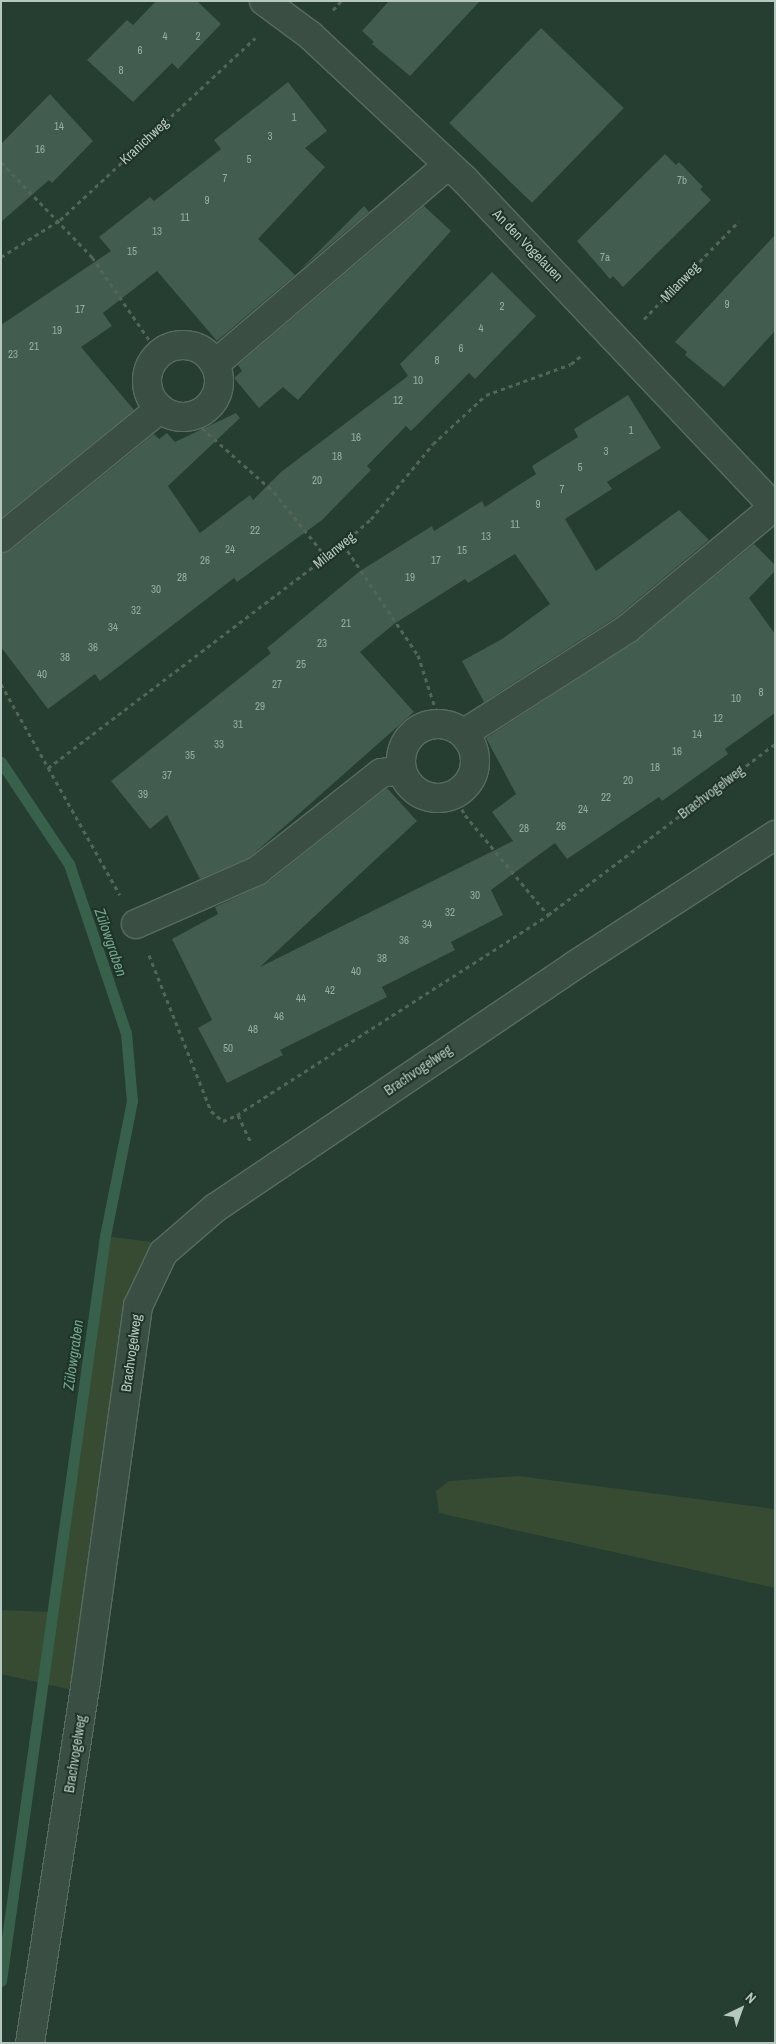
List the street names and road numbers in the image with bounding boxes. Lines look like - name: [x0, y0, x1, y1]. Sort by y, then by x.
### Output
- street label: Kranichweg: [116, 114, 172, 168]
- street label: An den Vogelauen: [489, 205, 567, 285]
- street label: Milanweg: [657, 258, 703, 306]
- street label: Milanweg: [310, 528, 358, 572]
- street label: Brachvogelweg: [675, 762, 747, 822]
- street label: Brachvogelweg: [381, 1041, 455, 1099]
- street label: Brachvogelweg: [117, 1313, 145, 1393]
- street label: Brachvogelweg: [61, 1714, 89, 1794]

